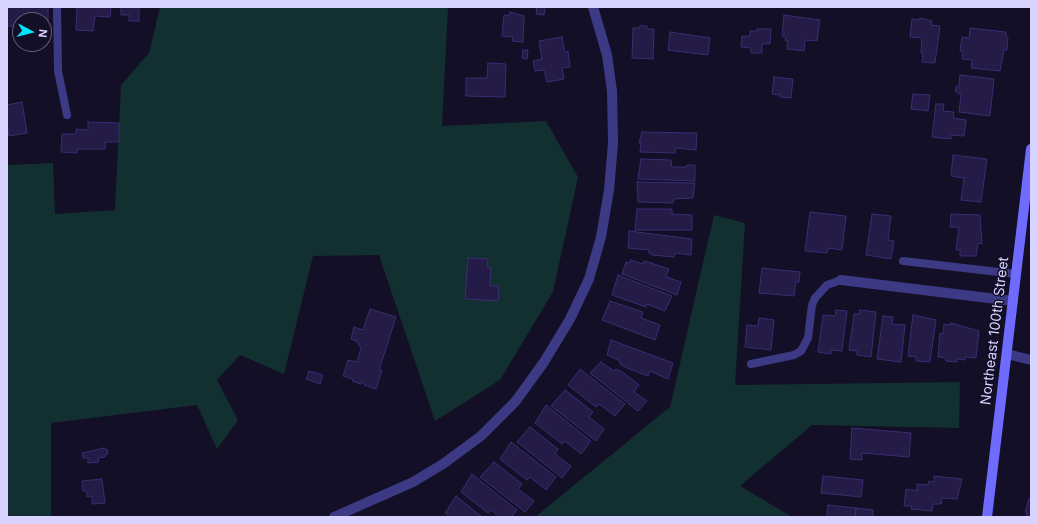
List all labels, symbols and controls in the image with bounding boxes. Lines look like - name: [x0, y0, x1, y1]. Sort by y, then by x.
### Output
- north arrow: [12, 12, 52, 52]
- text: N: [35, 28, 50, 38]
- street label: Northeast 100th Street: [978, 256, 1012, 406]

